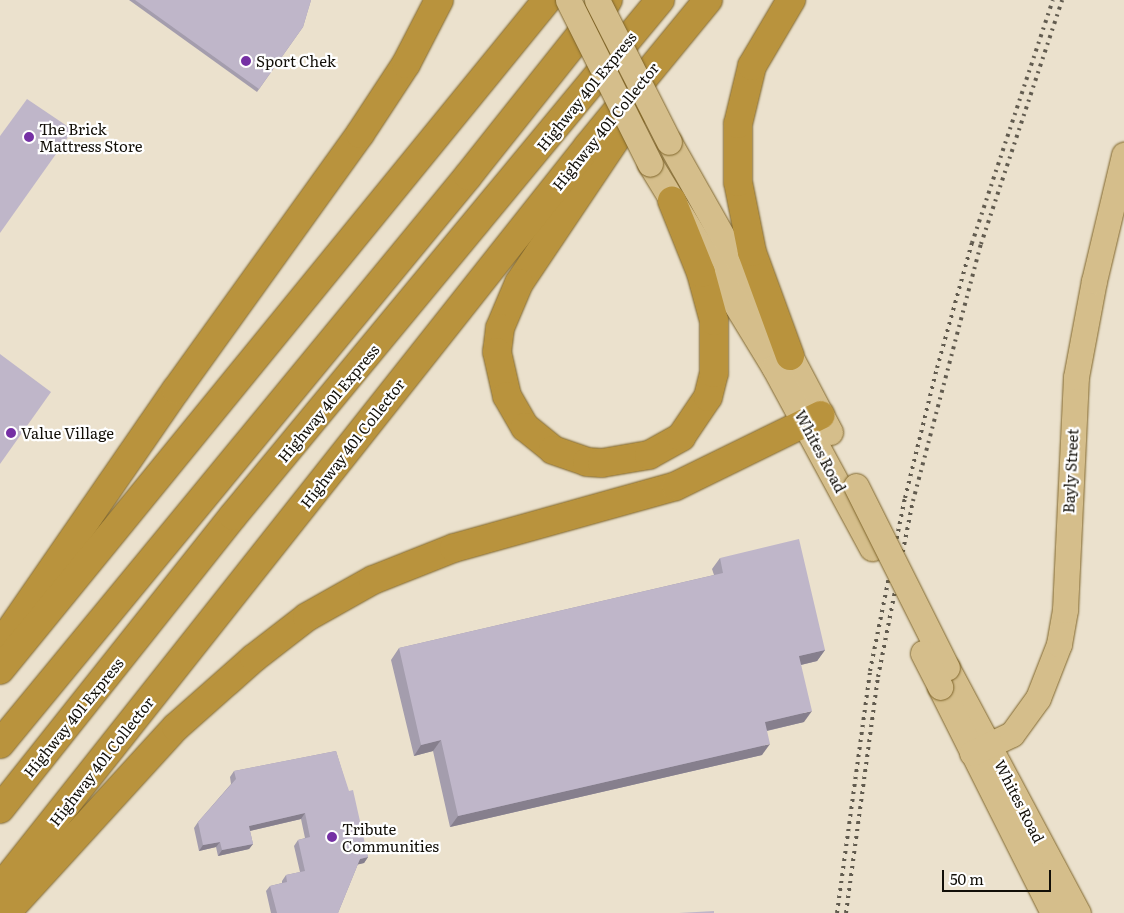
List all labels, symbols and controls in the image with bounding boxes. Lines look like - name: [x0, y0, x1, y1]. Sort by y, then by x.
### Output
- street label: Highway 401 Express: [532, 28, 640, 154]
- place label: Sport Chek: [256, 52, 336, 70]
- marker: Sport Chek: [240, 55, 252, 67]
- street label: Highway 401 Collector: [548, 59, 662, 193]
- place label: The Brick Mattress Store: [39, 119, 142, 154]
- marker: The Brick Mattress Store: [23, 131, 35, 143]
- street label: Highway 401 Express: [274, 340, 382, 466]
- street label: Highway 401 Collector: [296, 375, 408, 511]
- street label: Whites Road: [792, 407, 850, 495]
- place label: Value Village: [21, 424, 114, 442]
- marker: Value Village: [5, 427, 17, 439]
- street label: Bayly Street: [1059, 428, 1081, 514]
- street label: Highway 401 Express: [19, 654, 127, 780]
- street label: Highway 401 Collector: [45, 693, 157, 829]
- street label: Whites Road: [991, 757, 1049, 845]
- place label: Tribute Communities: [342, 819, 439, 854]
- marker: Tribute Communities: [326, 831, 338, 843]
- scale bar: [944, 860, 1053, 892]
- text: 50 m: [950, 867, 984, 890]

